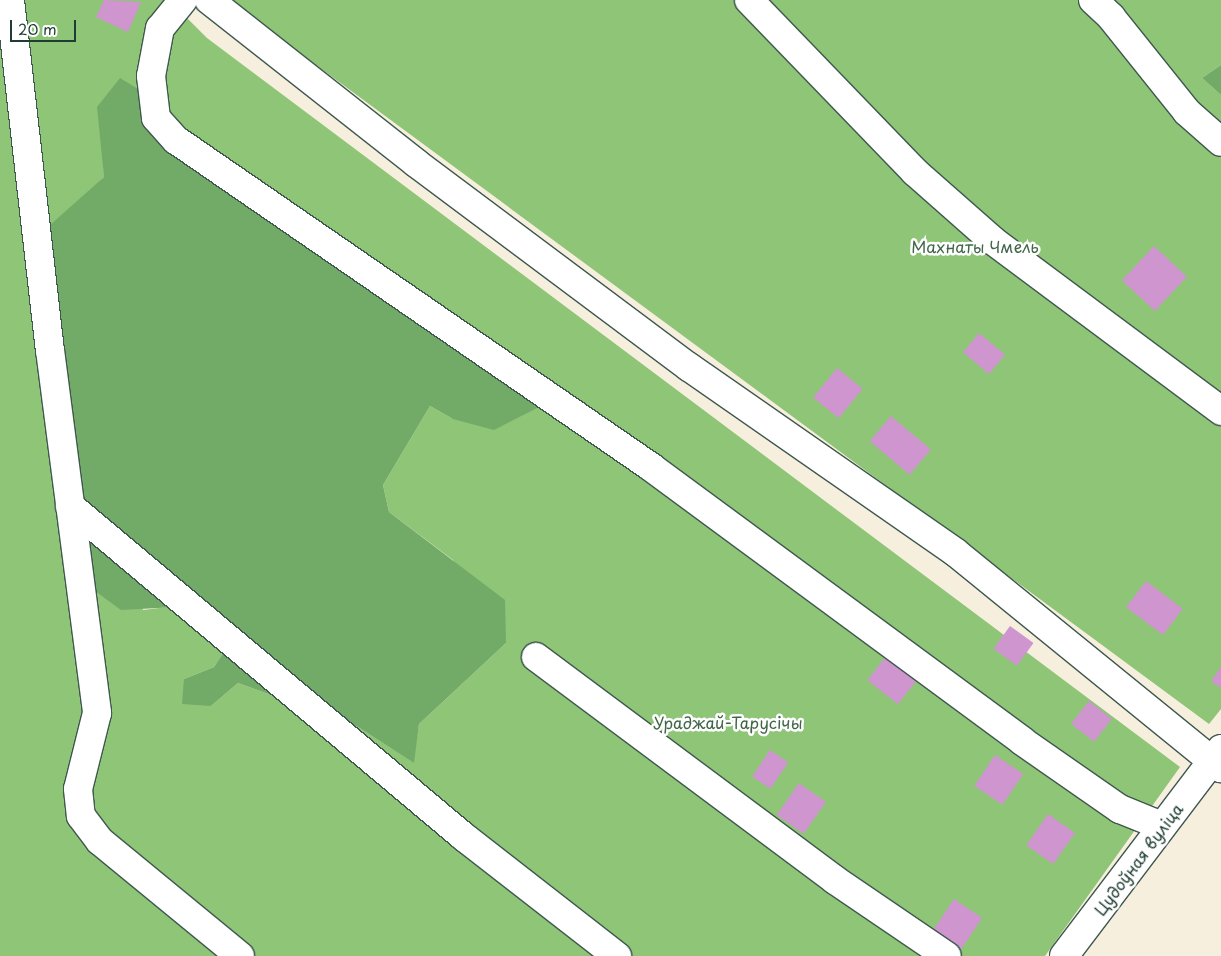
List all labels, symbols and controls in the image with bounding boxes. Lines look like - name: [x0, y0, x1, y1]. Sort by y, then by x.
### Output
- scale bar: [12, 10, 79, 42]
- text: 20 m: [18, 17, 57, 40]
- park label: Махнаты Чмель: [911, 236, 1039, 256]
- park label: Ураджай-Тарусічы: [653, 712, 803, 732]
- street label: Цудоўная вуліца: [1089, 799, 1187, 919]

